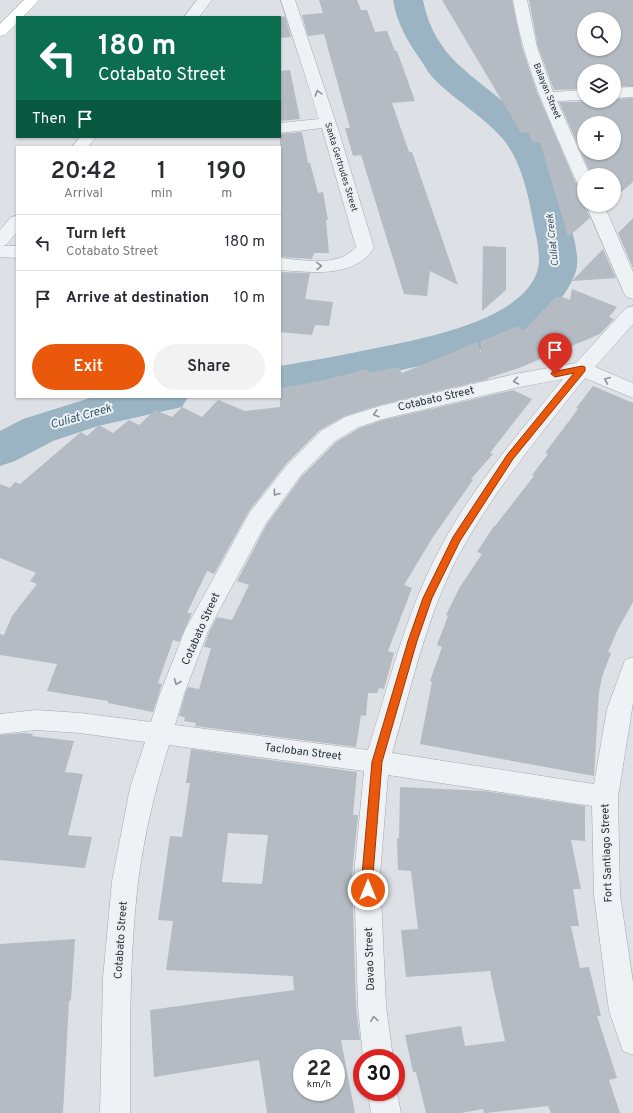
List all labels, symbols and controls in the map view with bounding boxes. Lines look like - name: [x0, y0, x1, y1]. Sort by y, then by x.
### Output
- map controls: [577, 12, 621, 212]
- button: search: [577, 12, 621, 56]
- text: 180 m: [98, 29, 176, 65]
- icon: left: [32, 32, 84, 84]
- street label: Balayan Street: [531, 62, 563, 120]
- text: Cotabato Street: [98, 64, 226, 87]
- button: layers: [577, 64, 621, 108]
- one-way arrow: [314, 90, 323, 97]
- icon: arrive: [74, 108, 96, 130]
- text: Then: [32, 110, 66, 129]
- button: +: [577, 116, 621, 160]
- street label: Santa Gertrudes Street: [322, 121, 360, 213]
- text: 20:42: [50, 157, 116, 187]
- text: 1: [157, 157, 166, 187]
- text: 190: [207, 157, 247, 187]
- button: −: [577, 168, 621, 212]
- text: Arrival: [64, 186, 103, 202]
- text: min: [151, 186, 172, 202]
- text: m: [221, 186, 232, 202]
- water label: Culiat Creek: [544, 212, 562, 267]
- text: Turn left: [66, 225, 126, 244]
- icon: left: [32, 232, 54, 254]
- text: 180 m: [225, 233, 265, 252]
- text: Cotabato Street: [66, 244, 158, 260]
- one-way arrow: [316, 261, 322, 270]
- icon: arrive: [32, 288, 54, 310]
- text: Arrive at destination: [66, 289, 209, 308]
- text: 10 m: [234, 289, 265, 308]
- pin: [538, 333, 572, 374]
- icon: arrive: [544, 339, 566, 361]
- button: Exit: [32, 344, 145, 390]
- button: Share: [153, 344, 265, 390]
- one-way arrow: [513, 377, 519, 385]
- one-way arrow: [604, 377, 612, 385]
- street label: Cotabato Street: [396, 383, 476, 415]
- water label: Culiat Creek: [48, 400, 114, 433]
- one-way arrow: [373, 409, 380, 418]
- one-way arrow: [274, 489, 281, 496]
- street label: Cotabato Street: [179, 591, 223, 667]
- one-way arrow: [174, 678, 182, 685]
- street label: Tacloban Street: [264, 740, 342, 764]
- street label: Fort Santiago Street: [598, 803, 616, 903]
- position arrow: [347, 869, 389, 911]
- street label: Cotabato Street: [111, 901, 131, 979]
- street label: Davao Street: [362, 927, 378, 991]
- one-way arrow: [369, 1016, 378, 1022]
- speed limit sign: 30: [353, 1049, 405, 1101]
- text: 22: [307, 1057, 331, 1083]
- text: km/h: [307, 1078, 331, 1091]

